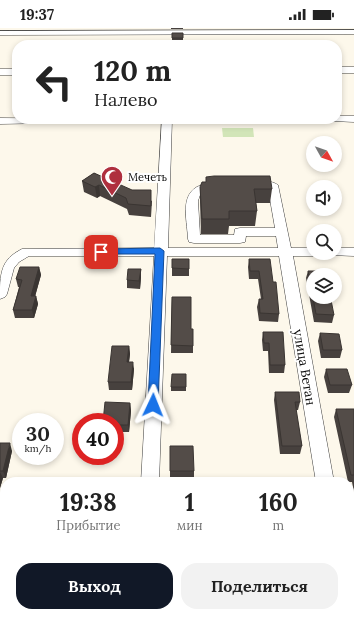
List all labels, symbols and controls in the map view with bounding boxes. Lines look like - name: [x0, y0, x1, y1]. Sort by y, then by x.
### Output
- text: 19:37: [20, 5, 54, 24]
- text: 120 m: [94, 53, 171, 89]
- icon: left: [28, 56, 80, 108]
- text: Налево: [94, 88, 158, 111]
- north arrow: [306, 136, 342, 172]
- map controls: [306, 136, 342, 304]
- mosque icon: Мечеть: [99, 164, 125, 197]
- place label: Мечеть: [128, 170, 168, 184]
- button: sound: [306, 180, 342, 216]
- button: search: [306, 224, 342, 260]
- pin: [84, 235, 118, 269]
- icon: arrive: [90, 241, 112, 263]
- button: layers: [306, 268, 342, 304]
- street label: улица Ветан: [289, 328, 320, 407]
- position arrow: [132, 384, 174, 426]
- speed limit sign: 40: [72, 413, 124, 465]
- text: 30: [26, 421, 50, 446]
- text: km/h: [24, 442, 52, 455]
- text: 19:38: [60, 487, 117, 518]
- text: 1: [185, 487, 195, 518]
- text: 160: [259, 487, 298, 518]
- text: Прибытие: [56, 517, 120, 534]
- text: мин: [177, 517, 203, 534]
- text: m: [272, 517, 284, 534]
- button: Выход: [16, 563, 173, 609]
- button: Поделиться: [181, 563, 338, 609]

